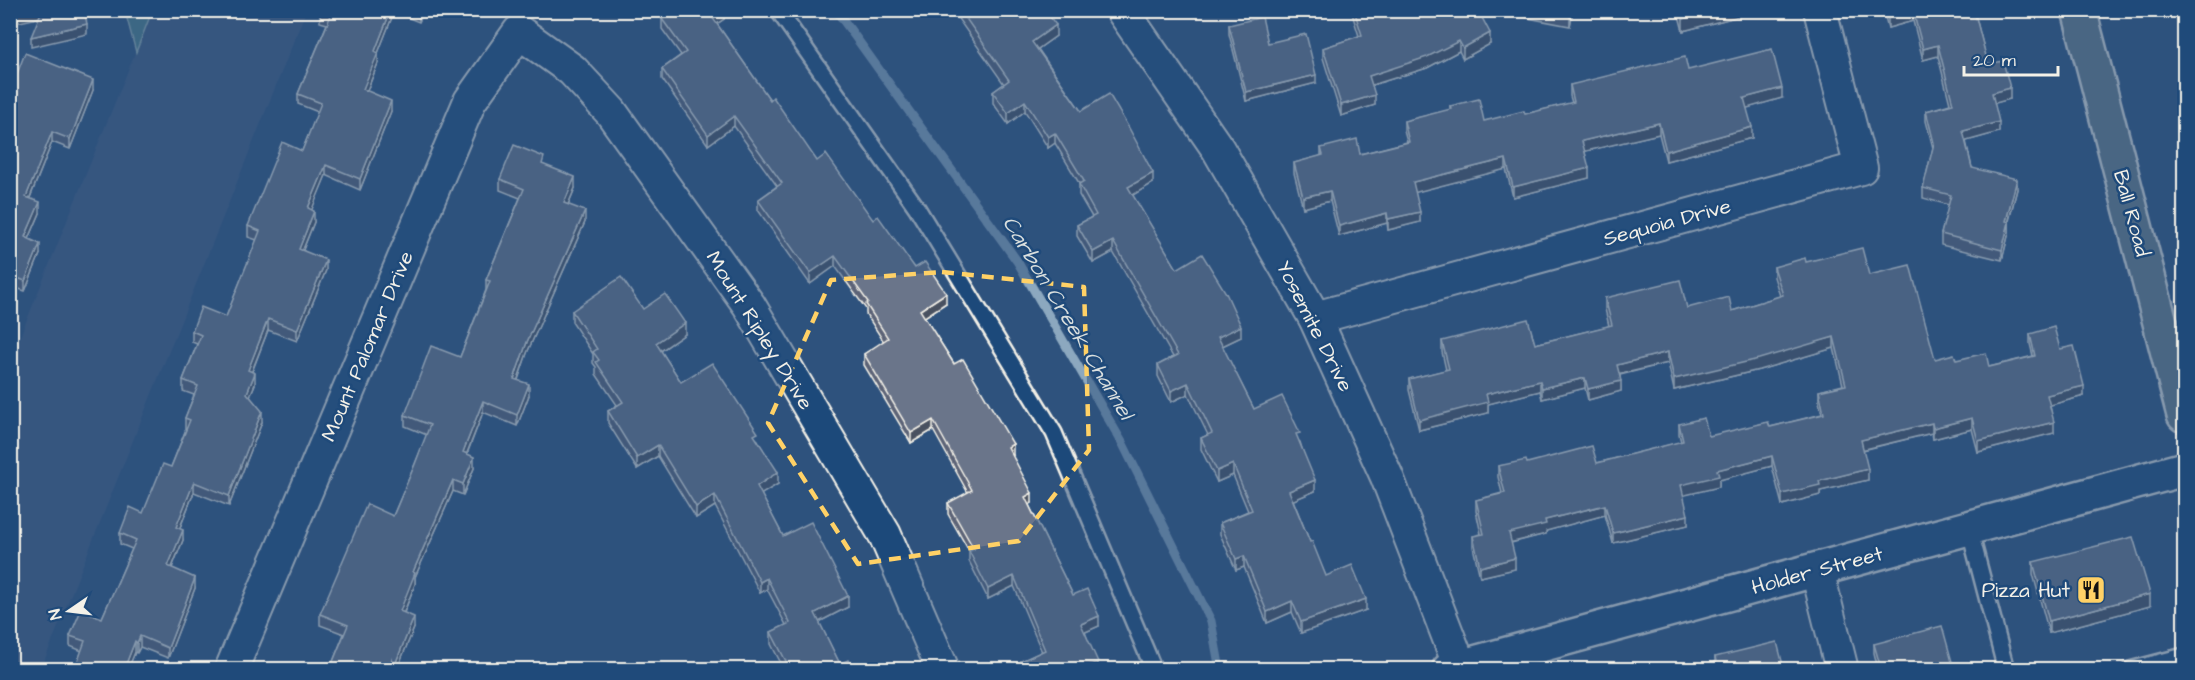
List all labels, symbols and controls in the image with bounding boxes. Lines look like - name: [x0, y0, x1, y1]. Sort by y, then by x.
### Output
- scale bar: [1964, 39, 2058, 77]
- text: 20 m: [1973, 48, 2016, 73]
- street label: Ball Road: [2106, 166, 2157, 260]
- street label: Sequoia Drive: [1600, 192, 1734, 253]
- water label: Carbon Creek Channel: [995, 210, 1142, 427]
- street label: Mount Ripley Drive: [697, 245, 820, 416]
- street label: Mount Palomar Drive: [314, 247, 421, 446]
- street label: Yosemite Drive: [1269, 256, 1360, 397]
- street label: Holder Street: [1748, 539, 1886, 602]
- restaurant icon: Pizza Hut: [2075, 574, 2107, 606]
- place label: Pizza Hut: [1982, 576, 2071, 605]
- north arrow: [39, 581, 99, 641]
- text: N: [44, 607, 67, 622]

